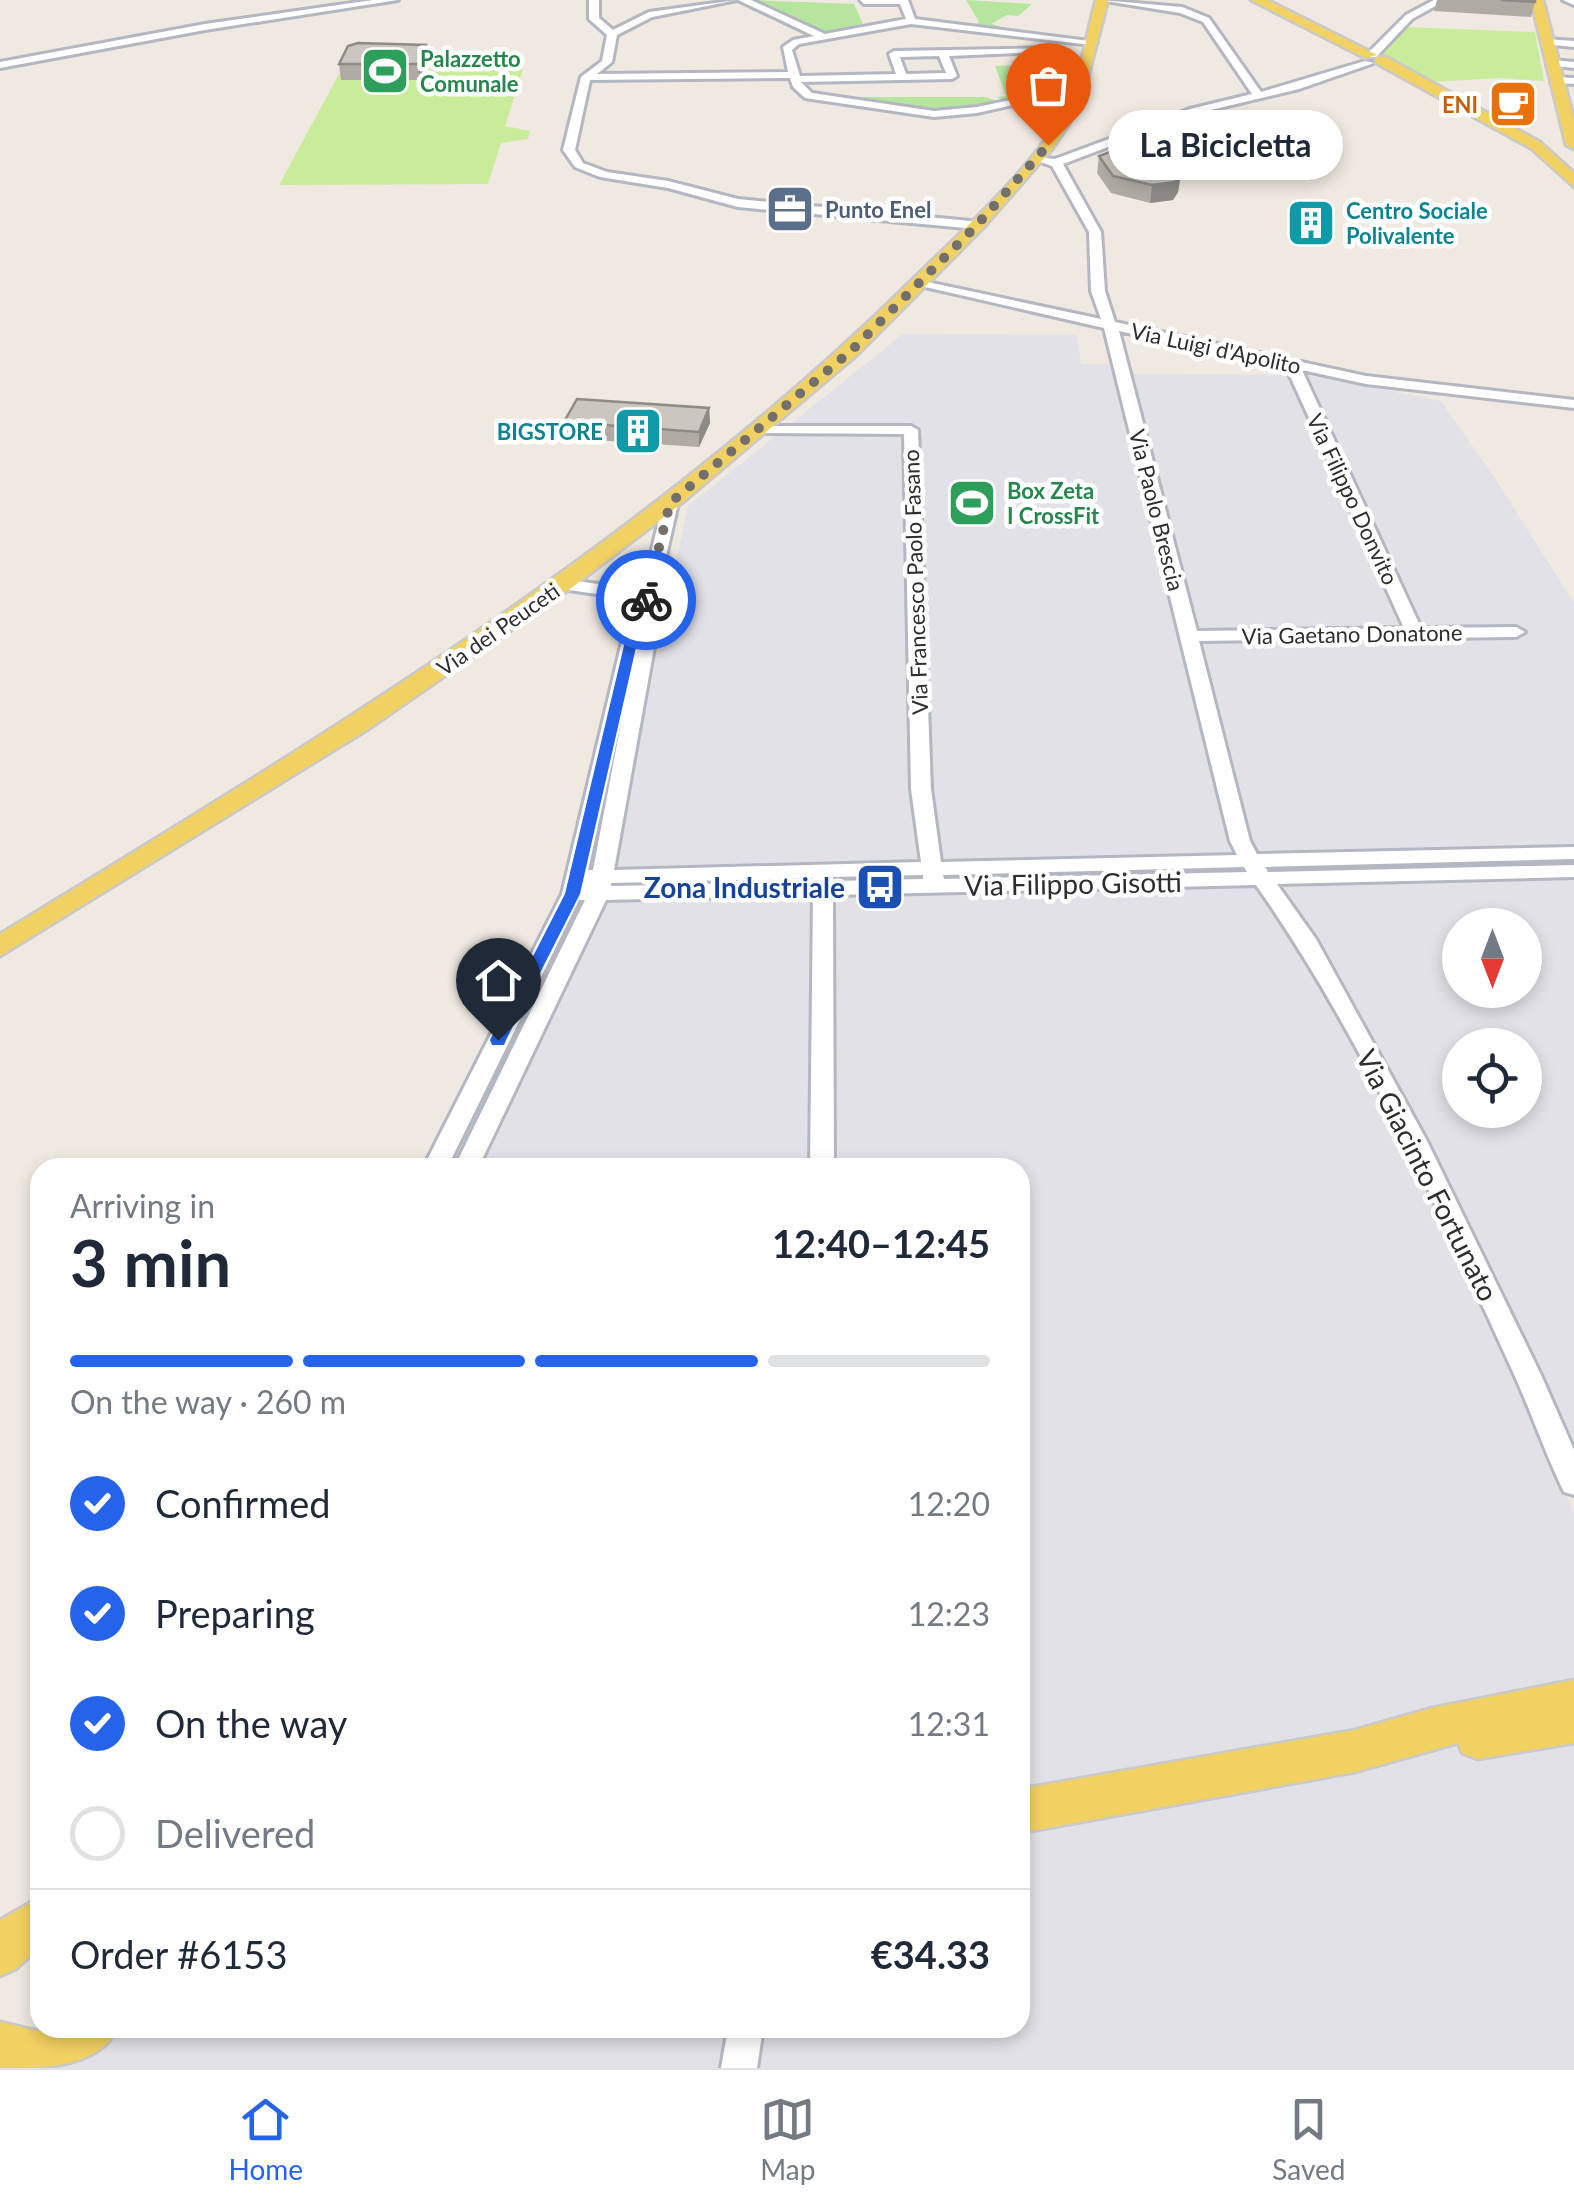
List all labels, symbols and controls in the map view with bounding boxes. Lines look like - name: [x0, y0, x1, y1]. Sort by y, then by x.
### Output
- pin: [1006, 43, 1091, 146]
- sports icon: Palazzetto Comunale: [359, 45, 411, 97]
- place label: Palazzetto Comunale: [420, 45, 521, 97]
- icon: bag: [1021, 58, 1076, 113]
- cafe icon: ENI: [1487, 78, 1539, 130]
- place label: ENI: [1442, 91, 1478, 118]
- callout: La Bicicletta: [1108, 110, 1343, 180]
- text: La Bicicletta: [1139, 125, 1312, 164]
- office icon: Punto Enel: [764, 183, 816, 235]
- place label: Punto Enel: [825, 196, 931, 223]
- building icon: Centro Sociale Polivalente: [1285, 197, 1337, 249]
- place label: Centro Sociale Polivalente: [1346, 197, 1488, 249]
- street label: Via Luigi d'Apolito: [1128, 317, 1304, 379]
- building icon: BIGSTORE: [612, 405, 664, 457]
- street label: Via Filippo Donvito: [1302, 409, 1404, 589]
- place label: BIGSTORE: [497, 418, 603, 445]
- street label: Via Paolo Brescia: [1124, 426, 1190, 594]
- street label: Via Francesco Paolo Fasano: [897, 449, 933, 715]
- sports icon: Box Zeta I CrossFit: [946, 477, 998, 529]
- place label: Box Zeta I CrossFit: [1007, 477, 1100, 529]
- courier: [596, 550, 696, 650]
- icon: bike: [619, 573, 674, 628]
- street label: Via dei Peuceti: [431, 577, 565, 681]
- street label: Via Gaetano Donatone: [1241, 619, 1463, 649]
- bus stop icon: Zona Industriale: [854, 861, 906, 913]
- street label: Via Filippo Gisotti: [964, 864, 1182, 902]
- place label: Zona Industriale: [644, 870, 845, 904]
- north arrow: [1442, 908, 1542, 1008]
- map controls: [1442, 908, 1542, 1128]
- pin: [456, 938, 541, 1041]
- icon: home: [471, 953, 526, 1008]
- button: locate: [1442, 1028, 1542, 1128]
- street label: Via Giacinto Fortunato: [1350, 1044, 1506, 1306]
- text: Arriving in: [70, 1186, 215, 1225]
- text: 12:40–12:45: [772, 1220, 990, 1266]
- text: 3 min: [70, 1223, 231, 1301]
- text: On the way · 260 m: [70, 1382, 346, 1421]
- icon: check: [70, 1476, 125, 1531]
- text: Confirmed: [155, 1480, 331, 1526]
- text: 12:20: [908, 1484, 990, 1523]
- icon: check: [70, 1586, 125, 1641]
- text: Preparing: [155, 1590, 315, 1636]
- text: 12:23: [908, 1594, 990, 1633]
- icon: check: [70, 1696, 125, 1751]
- text: On the way: [155, 1700, 347, 1746]
- text: 12:31: [908, 1704, 990, 1743]
- text: Delivered: [155, 1810, 315, 1856]
- text: Order #6153: [70, 1931, 287, 1977]
- text: €34.33: [871, 1931, 990, 1977]
- tab: Home: [229, 2092, 303, 2186]
- tab: Map: [760, 2092, 815, 2186]
- tab: Saved: [1272, 2092, 1345, 2186]

